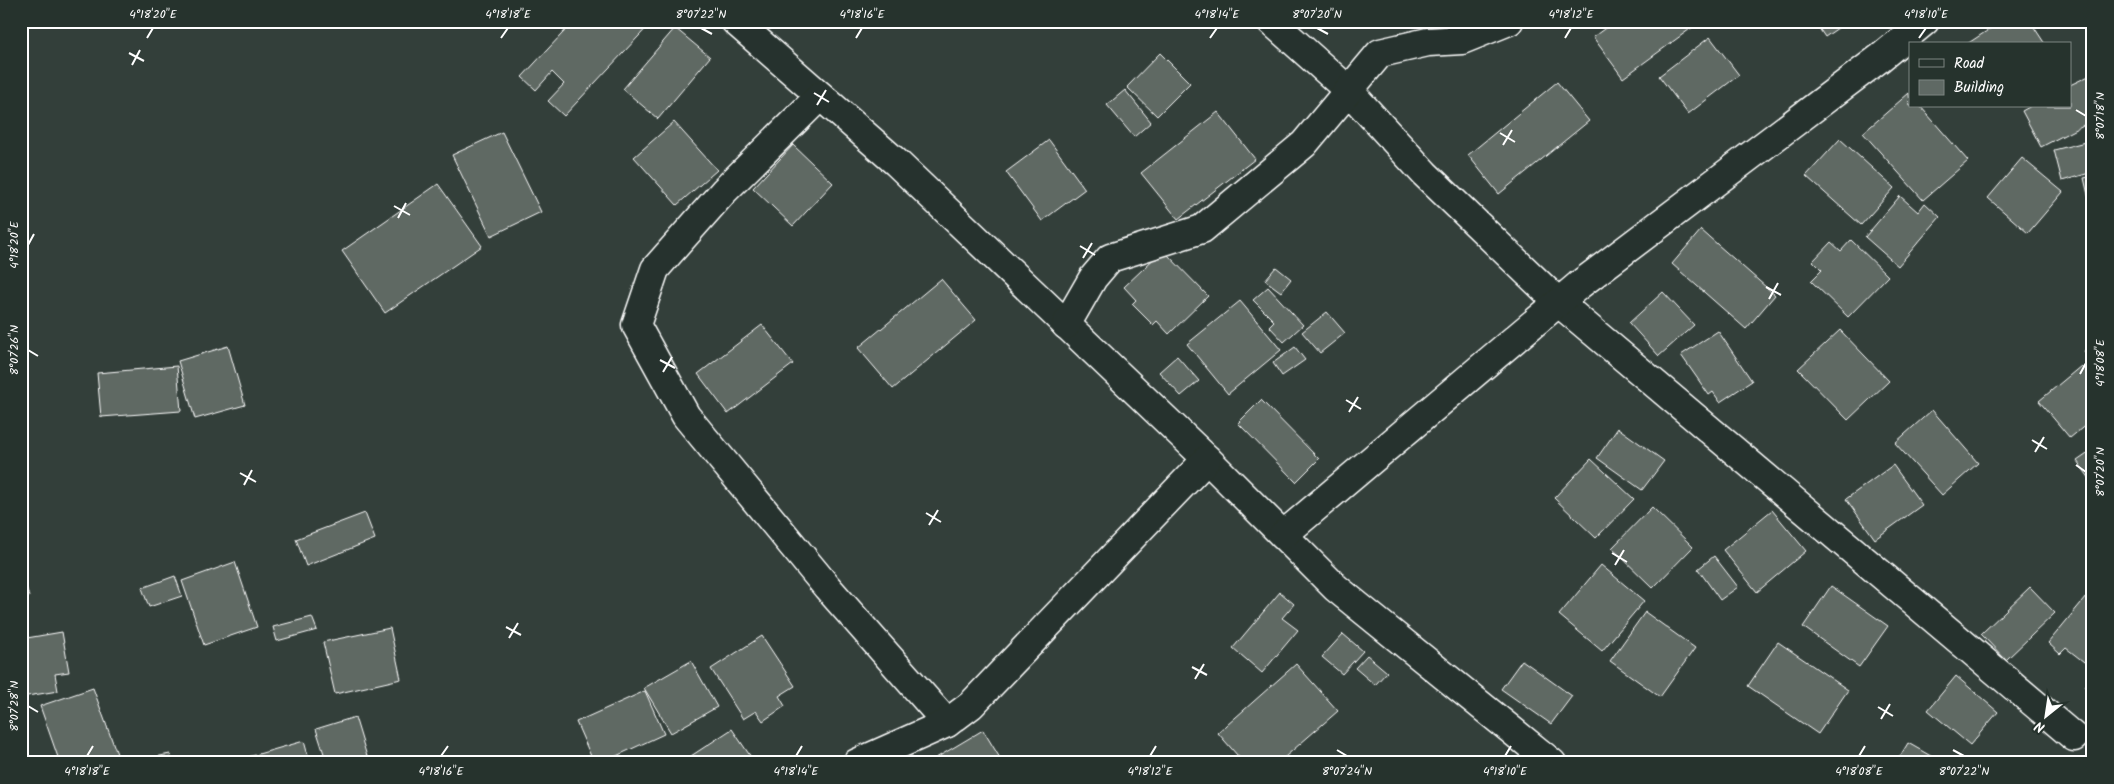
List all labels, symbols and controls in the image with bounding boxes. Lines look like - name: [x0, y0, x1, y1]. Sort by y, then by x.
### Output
- text: 4°18'20"E: [129, 5, 178, 24]
- text: 4°18'18"E: [485, 5, 532, 24]
- text: 8°07'22"N: [676, 5, 726, 24]
- text: 4°18'16"E: [840, 5, 885, 24]
- text: 4°18'14"E: [1195, 5, 1240, 24]
- text: 8°07'20"N: [1292, 5, 1342, 24]
- text: 4°18'12"E: [1548, 5, 1595, 24]
- text: 4°18'10"E: [1904, 5, 1949, 24]
- legend: [1909, 42, 2072, 108]
- text: Road: [1954, 52, 1985, 76]
- text: Building: [1954, 76, 2004, 100]
- text: 8°07'18"N: [2091, 92, 2110, 140]
- text: 4°18'20"E: [5, 220, 24, 269]
- text: 8°07'26"N: [5, 325, 24, 375]
- text: 4°18'08"E: [2091, 338, 2110, 387]
- text: 8°07'20"N: [2091, 447, 2110, 497]
- text: 8°07'28"N: [5, 681, 24, 731]
- north arrow: [2022, 692, 2072, 742]
- text: N: [2031, 715, 2049, 738]
- text: 4°18'18"E: [64, 762, 111, 781]
- text: 4°18'16"E: [419, 762, 464, 781]
- text: 4°18'14"E: [774, 762, 819, 781]
- text: 4°18'12"E: [1127, 762, 1174, 781]
- text: 8°07'24"N: [1322, 762, 1372, 781]
- text: 4°18'10"E: [1483, 762, 1528, 781]
- text: 4°18'08"E: [1835, 762, 1884, 781]
- text: 8°07'22"N: [1939, 762, 1989, 781]

